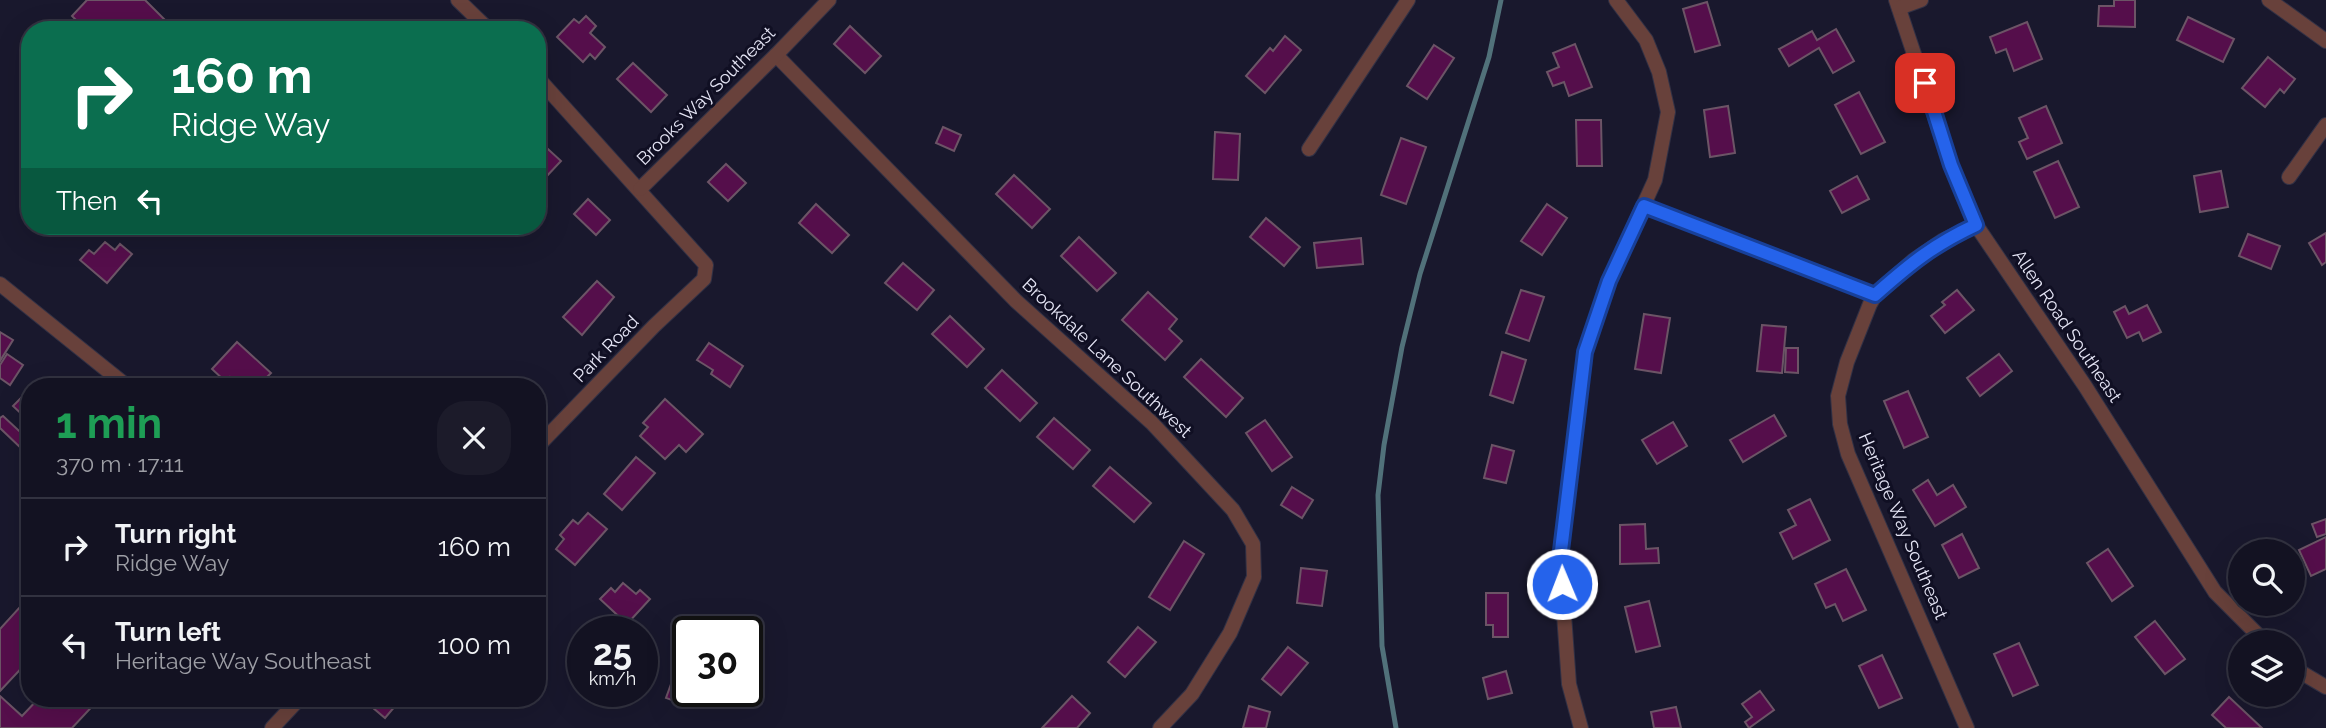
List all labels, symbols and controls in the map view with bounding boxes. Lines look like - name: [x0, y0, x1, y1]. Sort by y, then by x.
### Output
- street label: Brooks Way Southeast: [632, 22, 779, 169]
- text: 160 m: [171, 47, 312, 104]
- icon: right: [56, 49, 147, 140]
- pin: [1895, 53, 1955, 113]
- icon: arrive: [1906, 64, 1944, 102]
- text: Ridge Way: [171, 106, 330, 143]
- icon: left: [131, 182, 169, 220]
- text: Then: [56, 186, 117, 216]
- street label: Allen Road Southeast: [2009, 246, 2126, 406]
- street label: Brookdale Lane Southwest: [1018, 274, 1196, 442]
- street label: Park Road: [569, 311, 643, 386]
- text: 1 min: [56, 399, 162, 448]
- button: close: [437, 401, 511, 475]
- street label: Heritage Way Southeast: [1855, 429, 1952, 622]
- text: 370 m · 17:11: [56, 450, 184, 477]
- text: Turn right: [115, 519, 236, 549]
- icon: right: [56, 528, 94, 566]
- text: 160 m: [438, 532, 511, 562]
- map controls: [2228, 539, 2305, 707]
- button: search: [2228, 539, 2305, 616]
- position arrow: [1525, 547, 1599, 621]
- text: Ridge Way: [115, 549, 230, 576]
- speed limit sign: 30: [672, 616, 763, 707]
- text: Turn left: [115, 617, 221, 647]
- icon: left: [56, 626, 94, 664]
- text: 100 m: [438, 630, 511, 660]
- button: layers: [2228, 630, 2305, 707]
- text: 25: [593, 632, 632, 673]
- text: Heritage Way Southeast: [115, 647, 371, 674]
- text: km/h: [589, 668, 636, 689]

